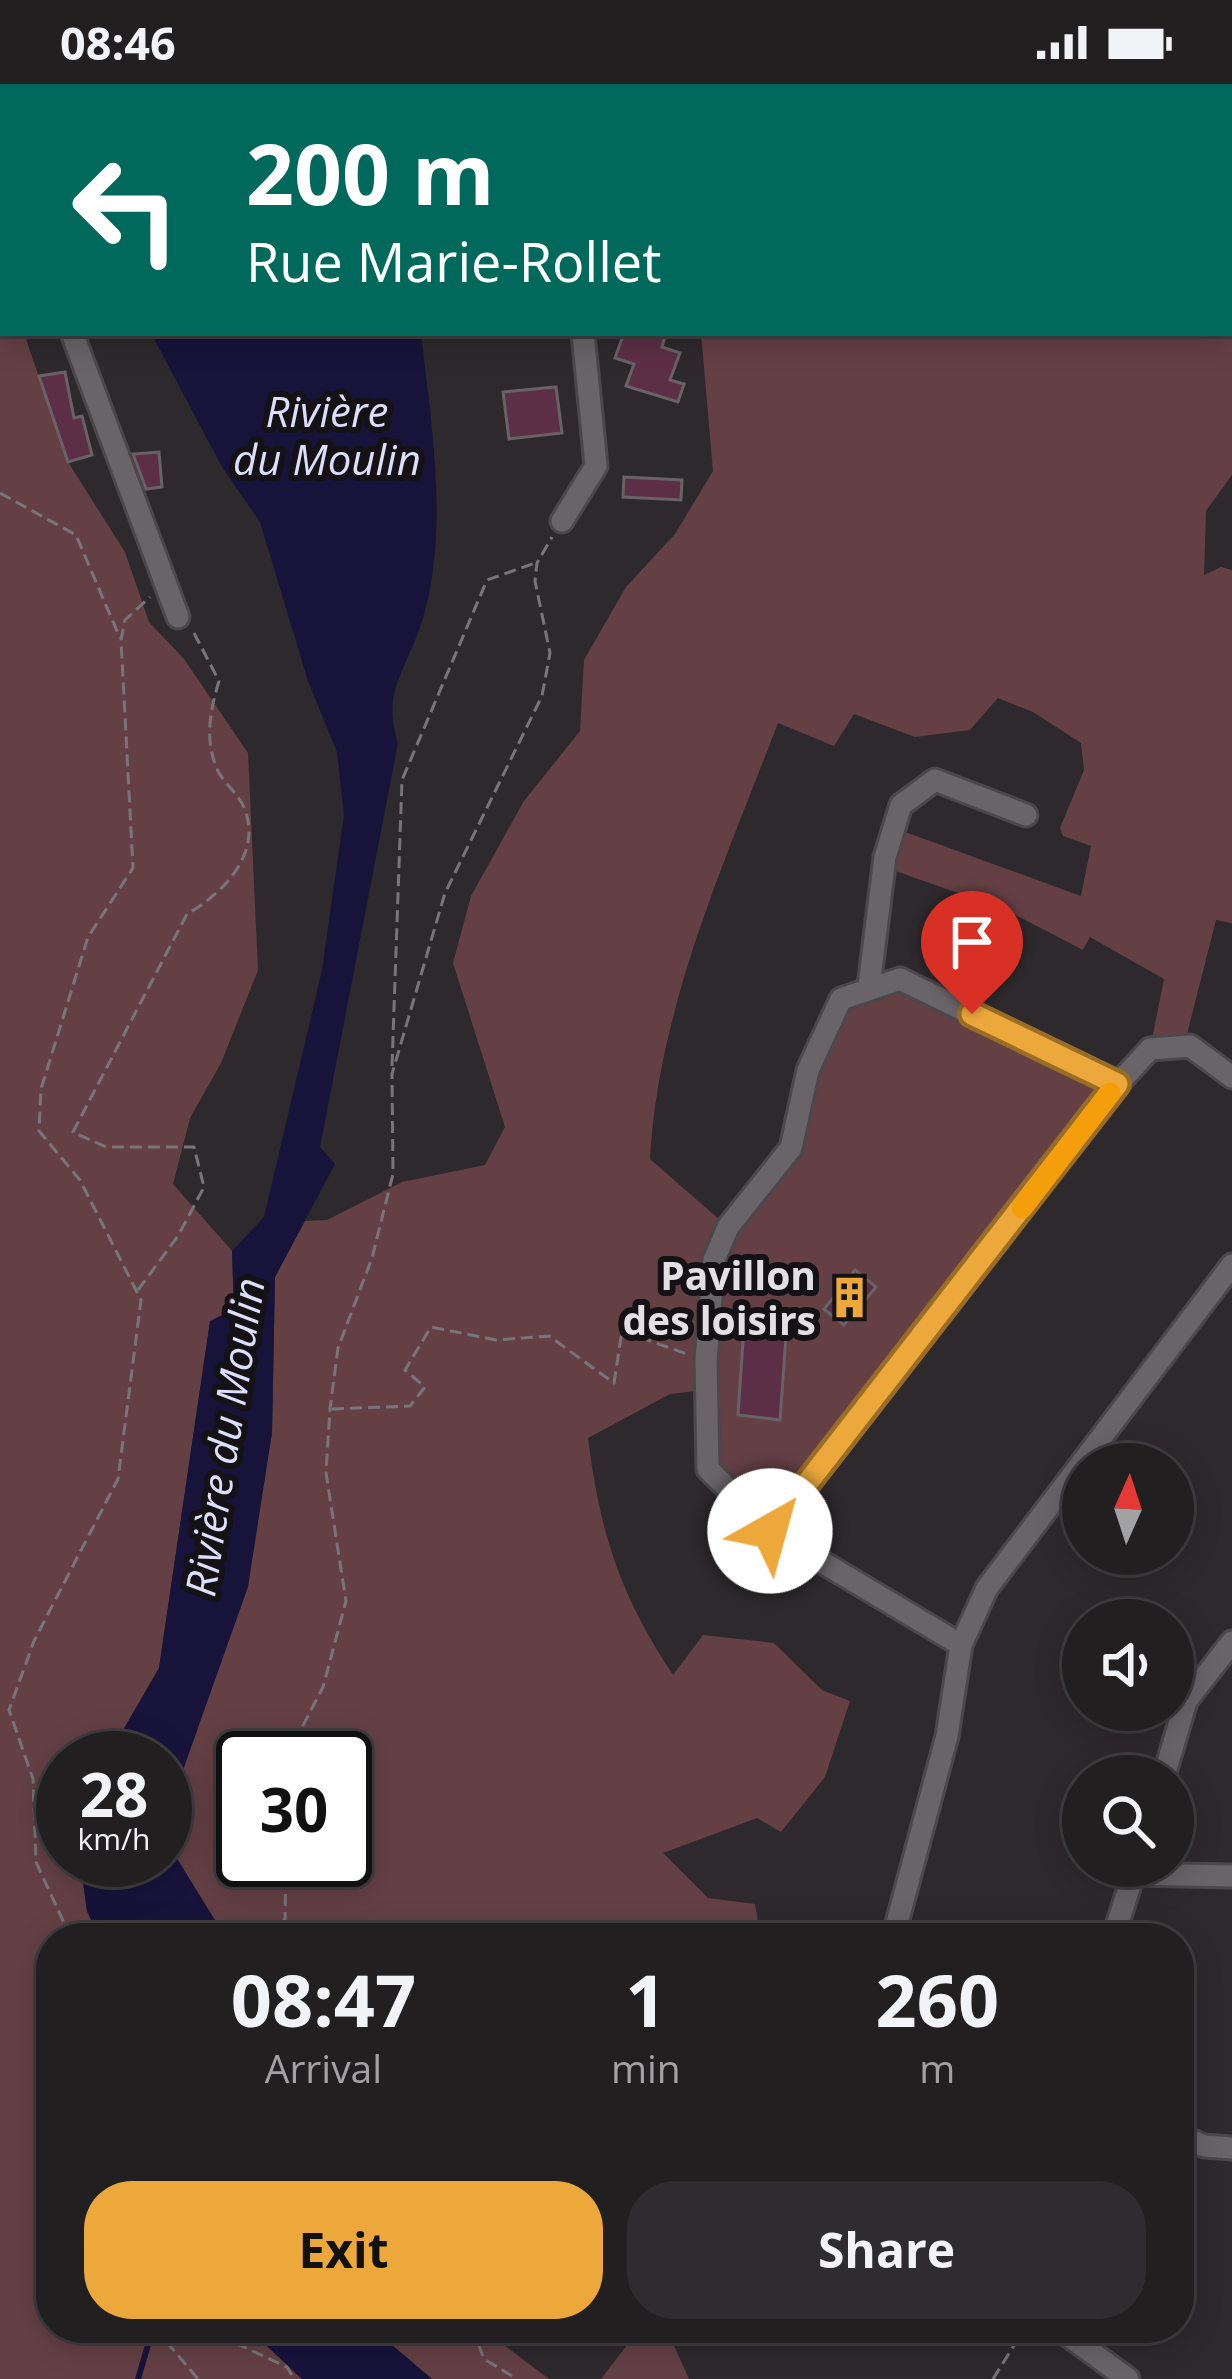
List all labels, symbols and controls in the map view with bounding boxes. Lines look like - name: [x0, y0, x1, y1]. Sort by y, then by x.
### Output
- text: 08:46: [60, 12, 176, 73]
- text: 200 m: [246, 115, 494, 230]
- icon: left: [48, 132, 204, 288]
- text: Rue Marie-Rollet: [246, 224, 661, 298]
- water label: Rivière du Moulin: [233, 382, 421, 487]
- pin: [921, 891, 1023, 1014]
- icon: arrive: [939, 909, 1005, 975]
- place label: Pavillon des loisirs: [622, 1248, 816, 1346]
- water label: Rivière du Moulin: [170, 1273, 277, 1600]
- building icon: Pavillon des loisirs: [827, 1275, 873, 1321]
- north arrow: [1062, 1443, 1194, 1575]
- map controls: [1062, 1443, 1194, 1887]
- position arrow: [707, 1468, 833, 1594]
- button: sound: [1062, 1599, 1194, 1731]
- speed limit sign: 30: [216, 1731, 372, 1887]
- text: 28: [80, 1753, 148, 1835]
- button: search: [1062, 1755, 1194, 1887]
- text: km/h: [78, 1818, 150, 1859]
- text: 08:47: [231, 1950, 416, 2048]
- text: 1: [625, 1950, 666, 2048]
- text: 260: [876, 1950, 999, 2048]
- text: Arrival: [265, 2041, 382, 2094]
- text: min: [611, 2041, 681, 2094]
- text: m: [919, 2041, 955, 2094]
- button: Exit: [84, 2181, 603, 2319]
- button: Share: [627, 2181, 1146, 2319]

